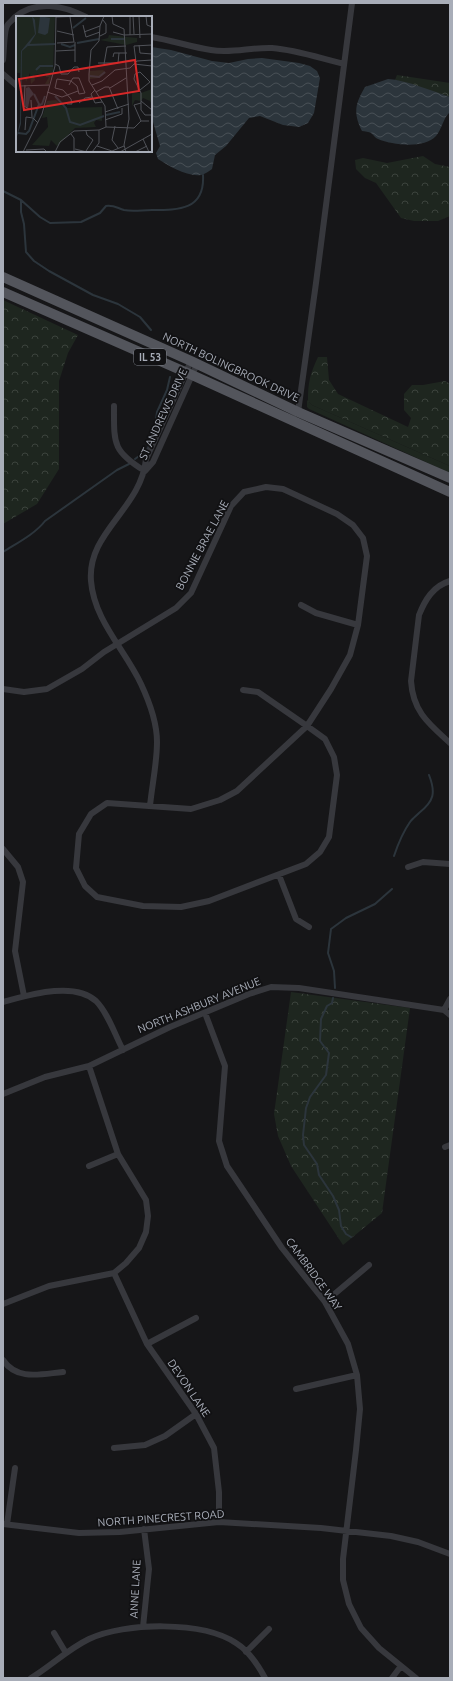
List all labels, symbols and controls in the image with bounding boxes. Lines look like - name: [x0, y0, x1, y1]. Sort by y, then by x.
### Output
- inset map: [16, 16, 152, 152]
- street label: NORTH BOLINGBROOK DRIVE: [161, 330, 301, 404]
- road number: IL 53: [134, 349, 166, 365]
- street label: ST ANDREWS DRIVE: [137, 366, 189, 462]
- street label: BONNIE BRAE LANE: [173, 498, 231, 592]
- street label: NORTH ASHBURY AVENUE: [136, 975, 262, 1035]
- street label: CAMBRIDGE WAY: [284, 1235, 345, 1313]
- street label: DEVON LANE: [165, 1357, 213, 1419]
- street label: NORTH PINECREST ROAD: [97, 1508, 225, 1528]
- street label: ANNE LANE: [127, 1559, 143, 1619]

